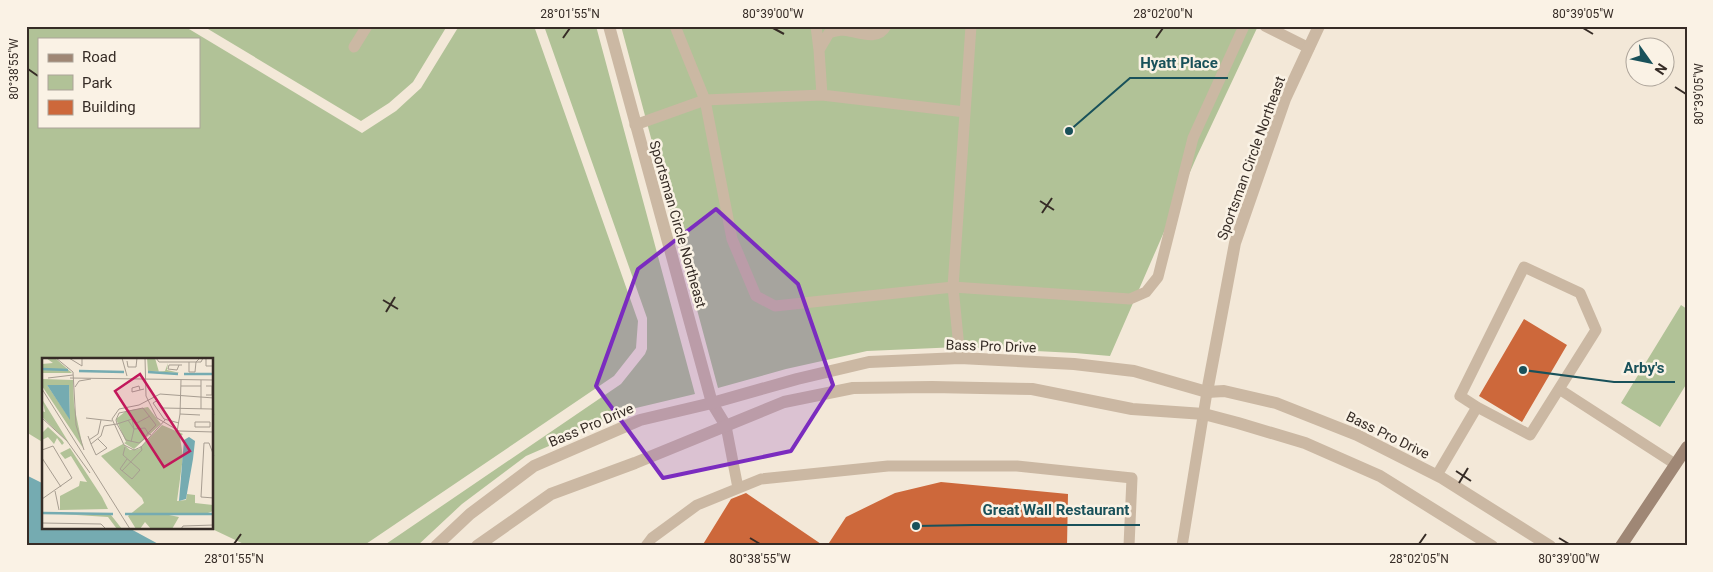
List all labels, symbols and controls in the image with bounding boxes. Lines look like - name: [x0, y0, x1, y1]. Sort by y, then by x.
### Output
- text: 28°01'55"N: [540, 7, 600, 21]
- text: 80°39'00"W: [742, 7, 804, 21]
- text: 28°02'00"N: [1133, 7, 1193, 21]
- text: 80°39'05"W: [1552, 7, 1614, 21]
- text: 80°38'55"W: [7, 38, 21, 100]
- legend: [38, 38, 200, 128]
- north arrow: [1626, 38, 1676, 88]
- text: Road: [82, 48, 116, 66]
- callout: Hyatt Place: [1130, 48, 1228, 78]
- text: Hyatt Place: [1140, 54, 1218, 72]
- text: N: [1651, 61, 1670, 78]
- text: 80°39'05"W: [1692, 63, 1706, 125]
- text: Park: [82, 74, 113, 92]
- street label: Sportsman Circle Northeast: [1214, 74, 1288, 242]
- text: Building: [82, 98, 136, 116]
- street label: Sportsman Circle Northeast: [646, 139, 710, 310]
- street label: Bass Pro Drive: [945, 336, 1037, 356]
- callout: Arby's: [1614, 352, 1675, 382]
- inset map: [42, 358, 214, 530]
- text: Arby's: [1623, 359, 1665, 377]
- street label: Bass Pro Drive: [546, 400, 636, 450]
- street label: Bass Pro Drive: [1344, 408, 1432, 462]
- callout: Great Wall Restaurant: [973, 495, 1140, 525]
- text: Great Wall Restaurant: [983, 501, 1129, 519]
- text: 28°01'55"N: [204, 552, 264, 566]
- text: 80°38'55"W: [729, 552, 791, 566]
- text: 28°02'05"N: [1389, 552, 1449, 566]
- text: 80°39'00"W: [1538, 552, 1600, 566]

